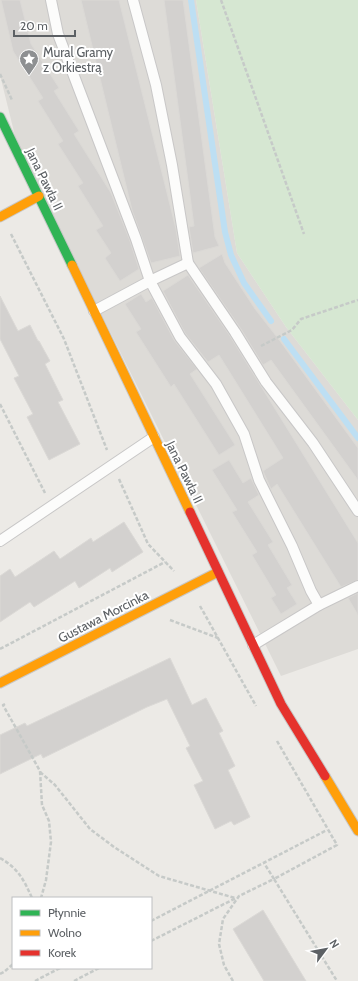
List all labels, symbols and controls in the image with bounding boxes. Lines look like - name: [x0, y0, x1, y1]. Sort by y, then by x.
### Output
- scale bar: [14, 12, 75, 38]
- text: 20 m: [20, 18, 48, 33]
- place label: Mural Gramy z Orkiestrą: [43, 44, 114, 75]
- place icon: Mural Gramy z Orkiestrą: [18, 48, 40, 76]
- street label: Jana Pawła II: [23, 144, 67, 213]
- street label: Jana Pawła II: [163, 437, 207, 506]
- street label: Gustawa Morcinka: [55, 586, 152, 646]
- legend: [12, 897, 152, 969]
- text: Płynnie: [48, 905, 86, 920]
- text: Wolno: [48, 925, 82, 940]
- north arrow: [306, 929, 346, 969]
- text: N: [326, 937, 342, 951]
- text: Korek: [48, 945, 77, 960]

